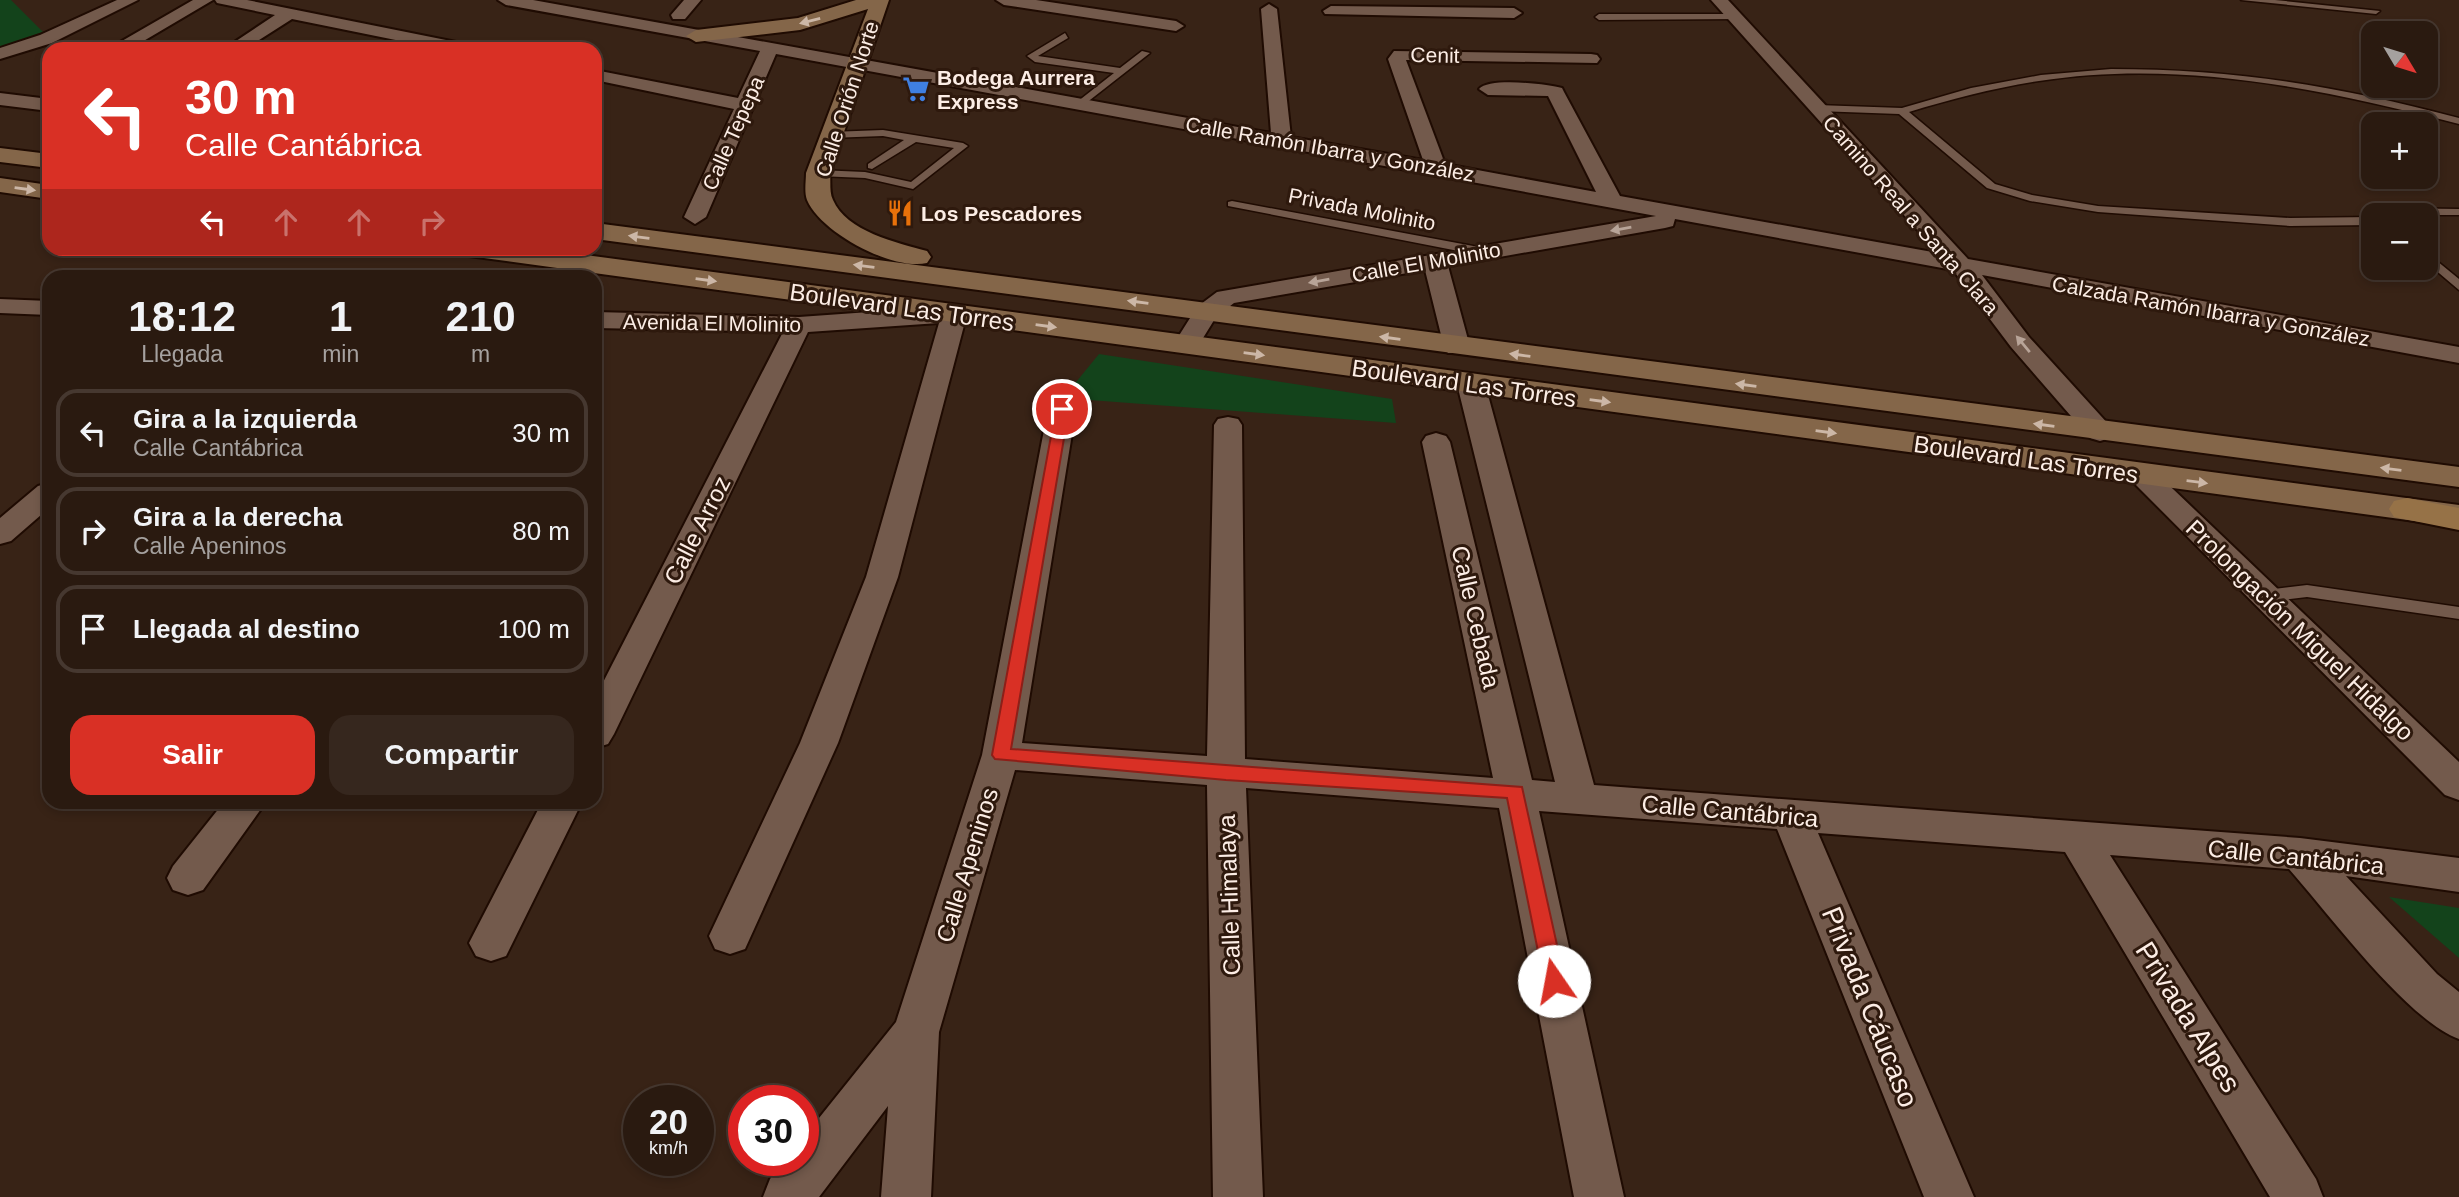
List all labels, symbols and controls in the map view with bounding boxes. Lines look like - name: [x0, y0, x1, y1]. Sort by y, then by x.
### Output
- one-way arrow: [799, 16, 821, 27]
- street label: Calle Orión Norte: [811, 18, 883, 180]
- north arrow: [2361, 21, 2438, 98]
- map controls: [2361, 21, 2438, 280]
- street label: Cenit: [1410, 43, 1460, 67]
- place label: Bodega Aurrera Express: [937, 66, 1095, 113]
- icon: left: [70, 70, 161, 161]
- text: 30 m: [185, 70, 297, 124]
- street label: Calle Tepepa: [698, 72, 768, 194]
- supermarket icon: Bodega Aurrera Express: [901, 74, 931, 104]
- street label: Camino Real a Santa Clara: [1818, 111, 2004, 319]
- street label: Calle Ramón Ibarra y González: [1184, 112, 1476, 186]
- button: +: [2361, 112, 2438, 189]
- text: Calle Cantábrica: [185, 127, 422, 163]
- one-way arrow: [14, 183, 36, 194]
- street label: Privada Molinito: [1286, 183, 1438, 235]
- restaurant icon: Los Pescadores: [885, 198, 915, 228]
- place label: Los Pescadores: [921, 202, 1082, 225]
- icon: left: [194, 203, 232, 241]
- icon: ahead: [267, 203, 305, 241]
- icon: ahead: [340, 203, 378, 241]
- icon: right: [413, 203, 451, 241]
- button: −: [2361, 203, 2438, 280]
- one-way arrow: [1610, 224, 1632, 235]
- one-way arrow: [627, 231, 649, 242]
- street label: Calle El Molinito: [1350, 238, 1502, 286]
- one-way arrow: [853, 260, 875, 271]
- street label: Calzada Ramón Ibarra y González: [2050, 272, 2372, 350]
- one-way arrow: [695, 275, 717, 286]
- one-way arrow: [1308, 276, 1330, 287]
- street label: Boulevard Las Torres: [788, 278, 1016, 336]
- text: 18:12: [128, 293, 236, 340]
- text: 1: [329, 293, 352, 340]
- text: 210: [446, 293, 516, 340]
- one-way arrow: [1127, 297, 1149, 308]
- street label: Avenida El Molinito: [623, 310, 801, 336]
- one-way arrow: [1035, 321, 1057, 332]
- one-way arrow: [1379, 332, 1401, 343]
- one-way arrow: [2015, 335, 2031, 353]
- text: Llegada: [141, 341, 223, 367]
- text: min: [322, 341, 359, 367]
- text: m: [471, 341, 490, 367]
- one-way arrow: [1243, 349, 1265, 360]
- one-way arrow: [1509, 350, 1531, 361]
- street label: Boulevard Las Torres: [1350, 354, 1578, 412]
- pin: [1032, 379, 1092, 439]
- one-way arrow: [1735, 380, 1757, 391]
- icon: arrive: [1043, 390, 1081, 428]
- one-way arrow: [1589, 396, 1611, 407]
- text: Gira a la izquierda: [133, 404, 357, 434]
- icon: left: [74, 414, 112, 452]
- text: 30 m: [512, 418, 570, 448]
- one-way arrow: [2033, 419, 2055, 430]
- one-way arrow: [1815, 426, 1837, 437]
- street label: Boulevard Las Torres: [1912, 430, 2140, 488]
- text: Calle Cantábrica: [133, 435, 303, 461]
- one-way arrow: [2380, 463, 2402, 474]
- street label: Calle Arroz: [658, 472, 736, 588]
- one-way arrow: [2186, 476, 2208, 487]
- text: Gira a la derecha: [133, 502, 343, 532]
- icon: right: [74, 512, 112, 550]
- street label: Prolongación Miguel Hidalgo: [2181, 514, 2419, 746]
- text: 80 m: [512, 516, 570, 546]
- text: Calle Apeninos: [133, 533, 286, 559]
- street label: Calle Cebada: [1446, 543, 1506, 692]
- icon: arrive: [74, 610, 112, 648]
- text: Llegada al destino: [133, 614, 360, 644]
- text: 100 m: [498, 614, 570, 644]
- button: Salir: [70, 715, 315, 795]
- button: Compartir: [329, 715, 574, 795]
- street label: Calle Apeninos: [931, 784, 1003, 946]
- street label: Calle Cantábrica: [1640, 790, 1820, 832]
- street label: Calle Himalaya: [1213, 813, 1245, 976]
- street label: Calle Cantábrica: [2206, 834, 2386, 880]
- street label: Privada Cáucaso: [1816, 902, 1924, 1112]
- street label: Privada Alpes: [2129, 936, 2247, 1098]
- position arrow: [1517, 944, 1591, 1018]
- speed limit sign: 30: [728, 1085, 819, 1176]
- text: 20: [649, 1102, 688, 1141]
- text: km/h: [649, 1138, 688, 1158]

